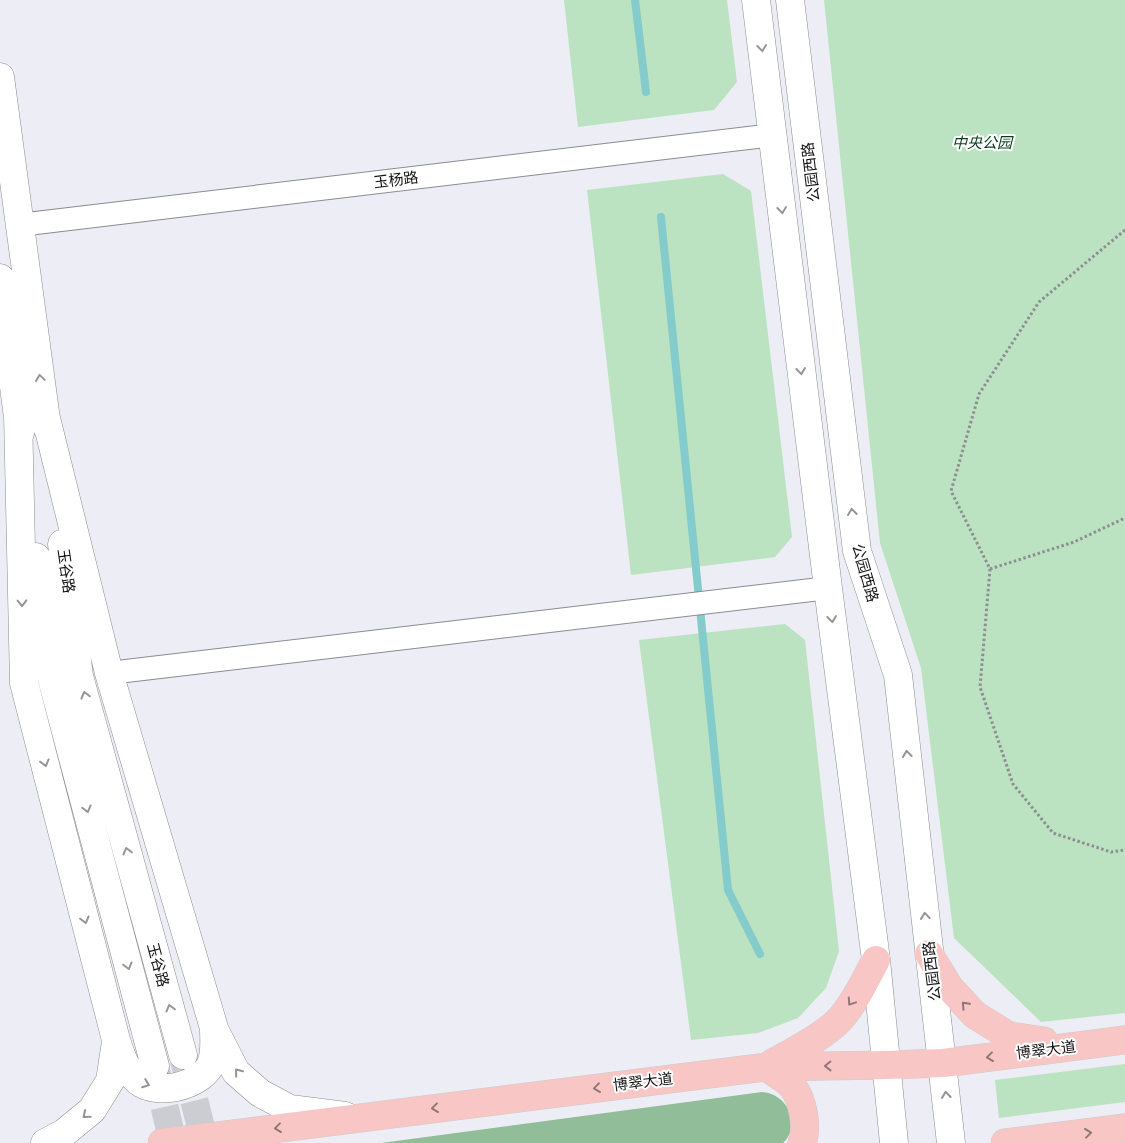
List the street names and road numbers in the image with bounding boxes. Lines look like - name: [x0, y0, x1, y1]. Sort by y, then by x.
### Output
- street label: 公园西路: [798, 141, 824, 203]
- street label: 玉杨路: [373, 168, 419, 192]
- street label: 公园西路: [848, 542, 882, 604]
- street label: 玉谷路: [54, 547, 78, 595]
- street label: 公园西路: [919, 940, 945, 1002]
- street label: 玉谷路: [143, 941, 173, 989]
- street label: 博翠大道: [1015, 1037, 1077, 1063]
- street label: 博翠大道: [612, 1069, 674, 1095]

